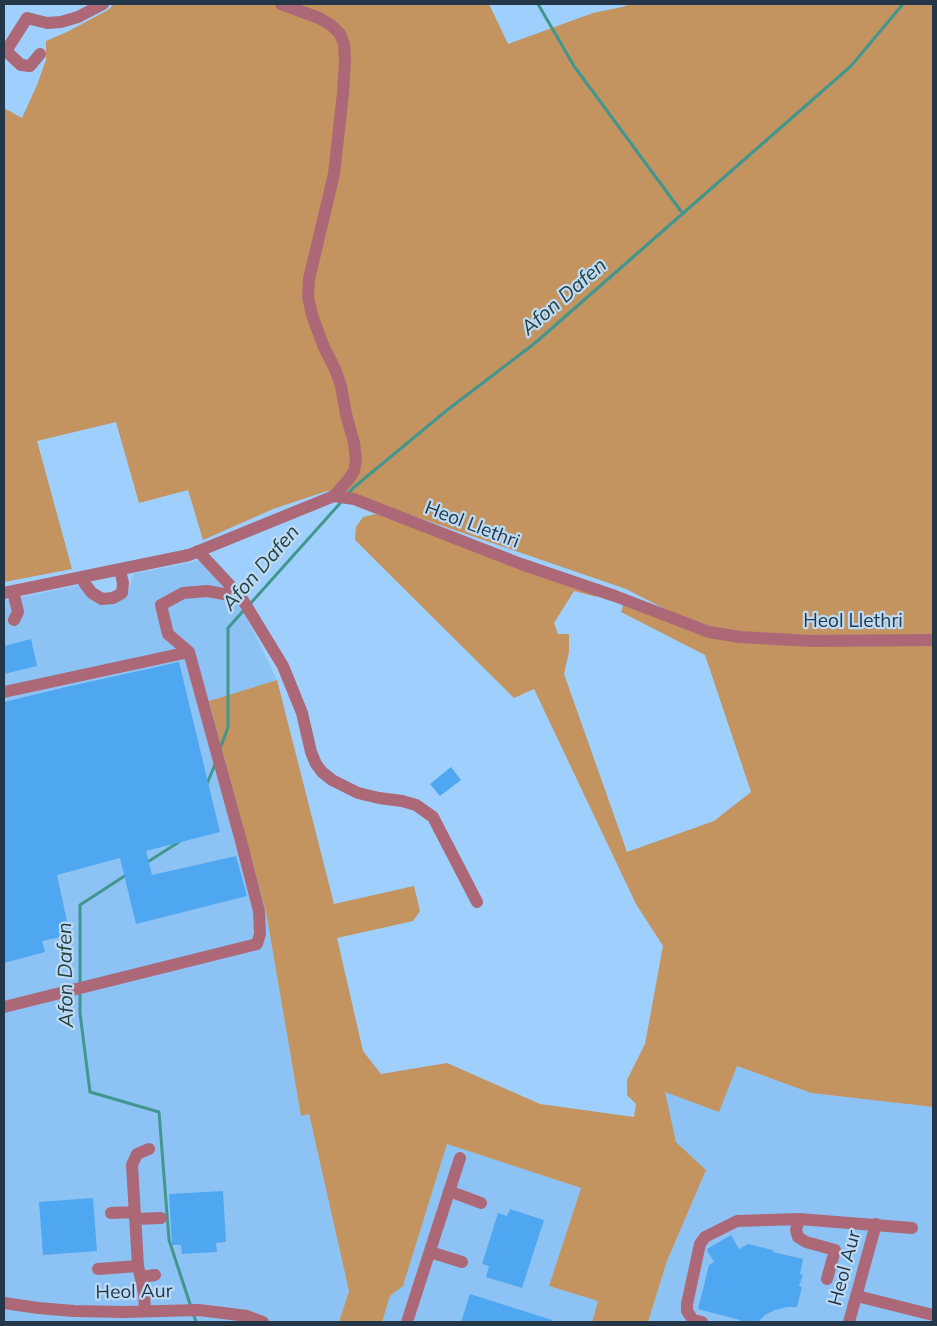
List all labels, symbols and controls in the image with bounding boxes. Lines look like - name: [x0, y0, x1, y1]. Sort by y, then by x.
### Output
- water label: Afon Dafen: [516, 253, 612, 341]
- street label: Heol Llethri: [421, 497, 523, 553]
- water label: Afon Dafen: [217, 520, 305, 616]
- street label: Heol Llethri: [803, 610, 903, 632]
- water label: Afon Dafen: [53, 922, 79, 1028]
- street label: Heol Aur: [824, 1228, 866, 1308]
- street label: Heol Aur: [95, 1280, 173, 1304]

